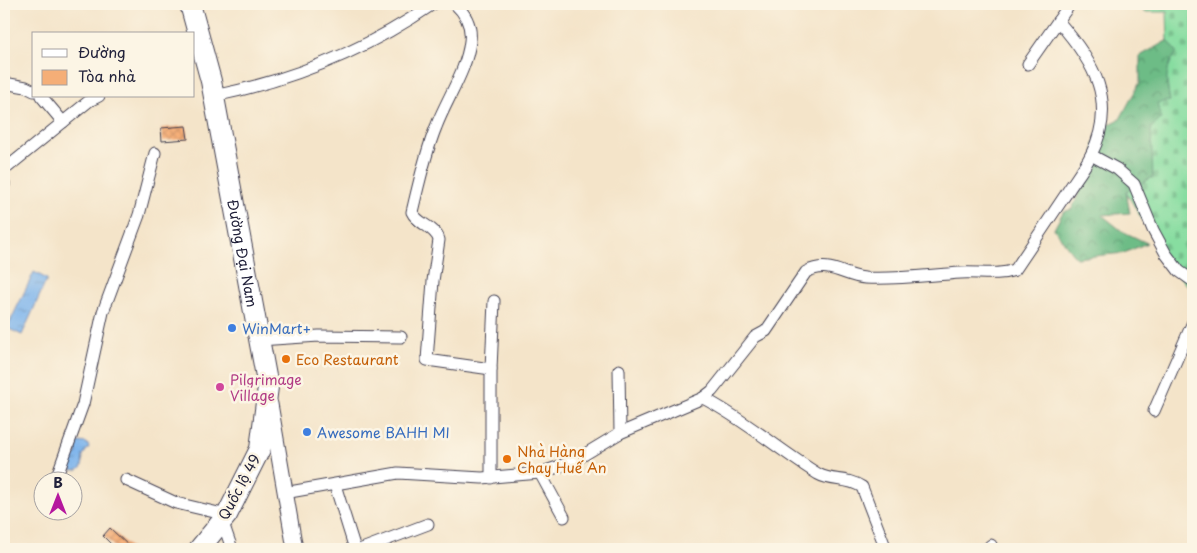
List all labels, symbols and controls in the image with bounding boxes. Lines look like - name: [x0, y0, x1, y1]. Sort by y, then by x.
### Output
- legend: [32, 32, 195, 98]
- text: Đường: [78, 40, 126, 63]
- text: Tòa nhà: [78, 64, 136, 87]
- street label: Đường Đại Nam: [223, 198, 263, 309]
- place label: WinMart+: [242, 318, 311, 339]
- marker: WinMart+: [226, 322, 238, 334]
- place label: Eco Restaurant: [296, 349, 399, 370]
- marker: Eco Restaurant: [280, 353, 292, 365]
- place label: Pilgrimage Village: [230, 369, 302, 406]
- marker: Pilgrimage Village: [214, 381, 226, 393]
- place label: Awesome BAHH MI: [317, 422, 450, 443]
- marker: Awesome BAHH MI: [301, 426, 313, 438]
- place label: Nhà Hàng Chay Huế An: [517, 441, 607, 478]
- street label: Quốc lộ 49: [213, 450, 265, 524]
- marker: Nhà Hàng Chay Huế An: [501, 453, 513, 465]
- north arrow: [32, 470, 82, 520]
- text: B: [53, 472, 63, 493]

